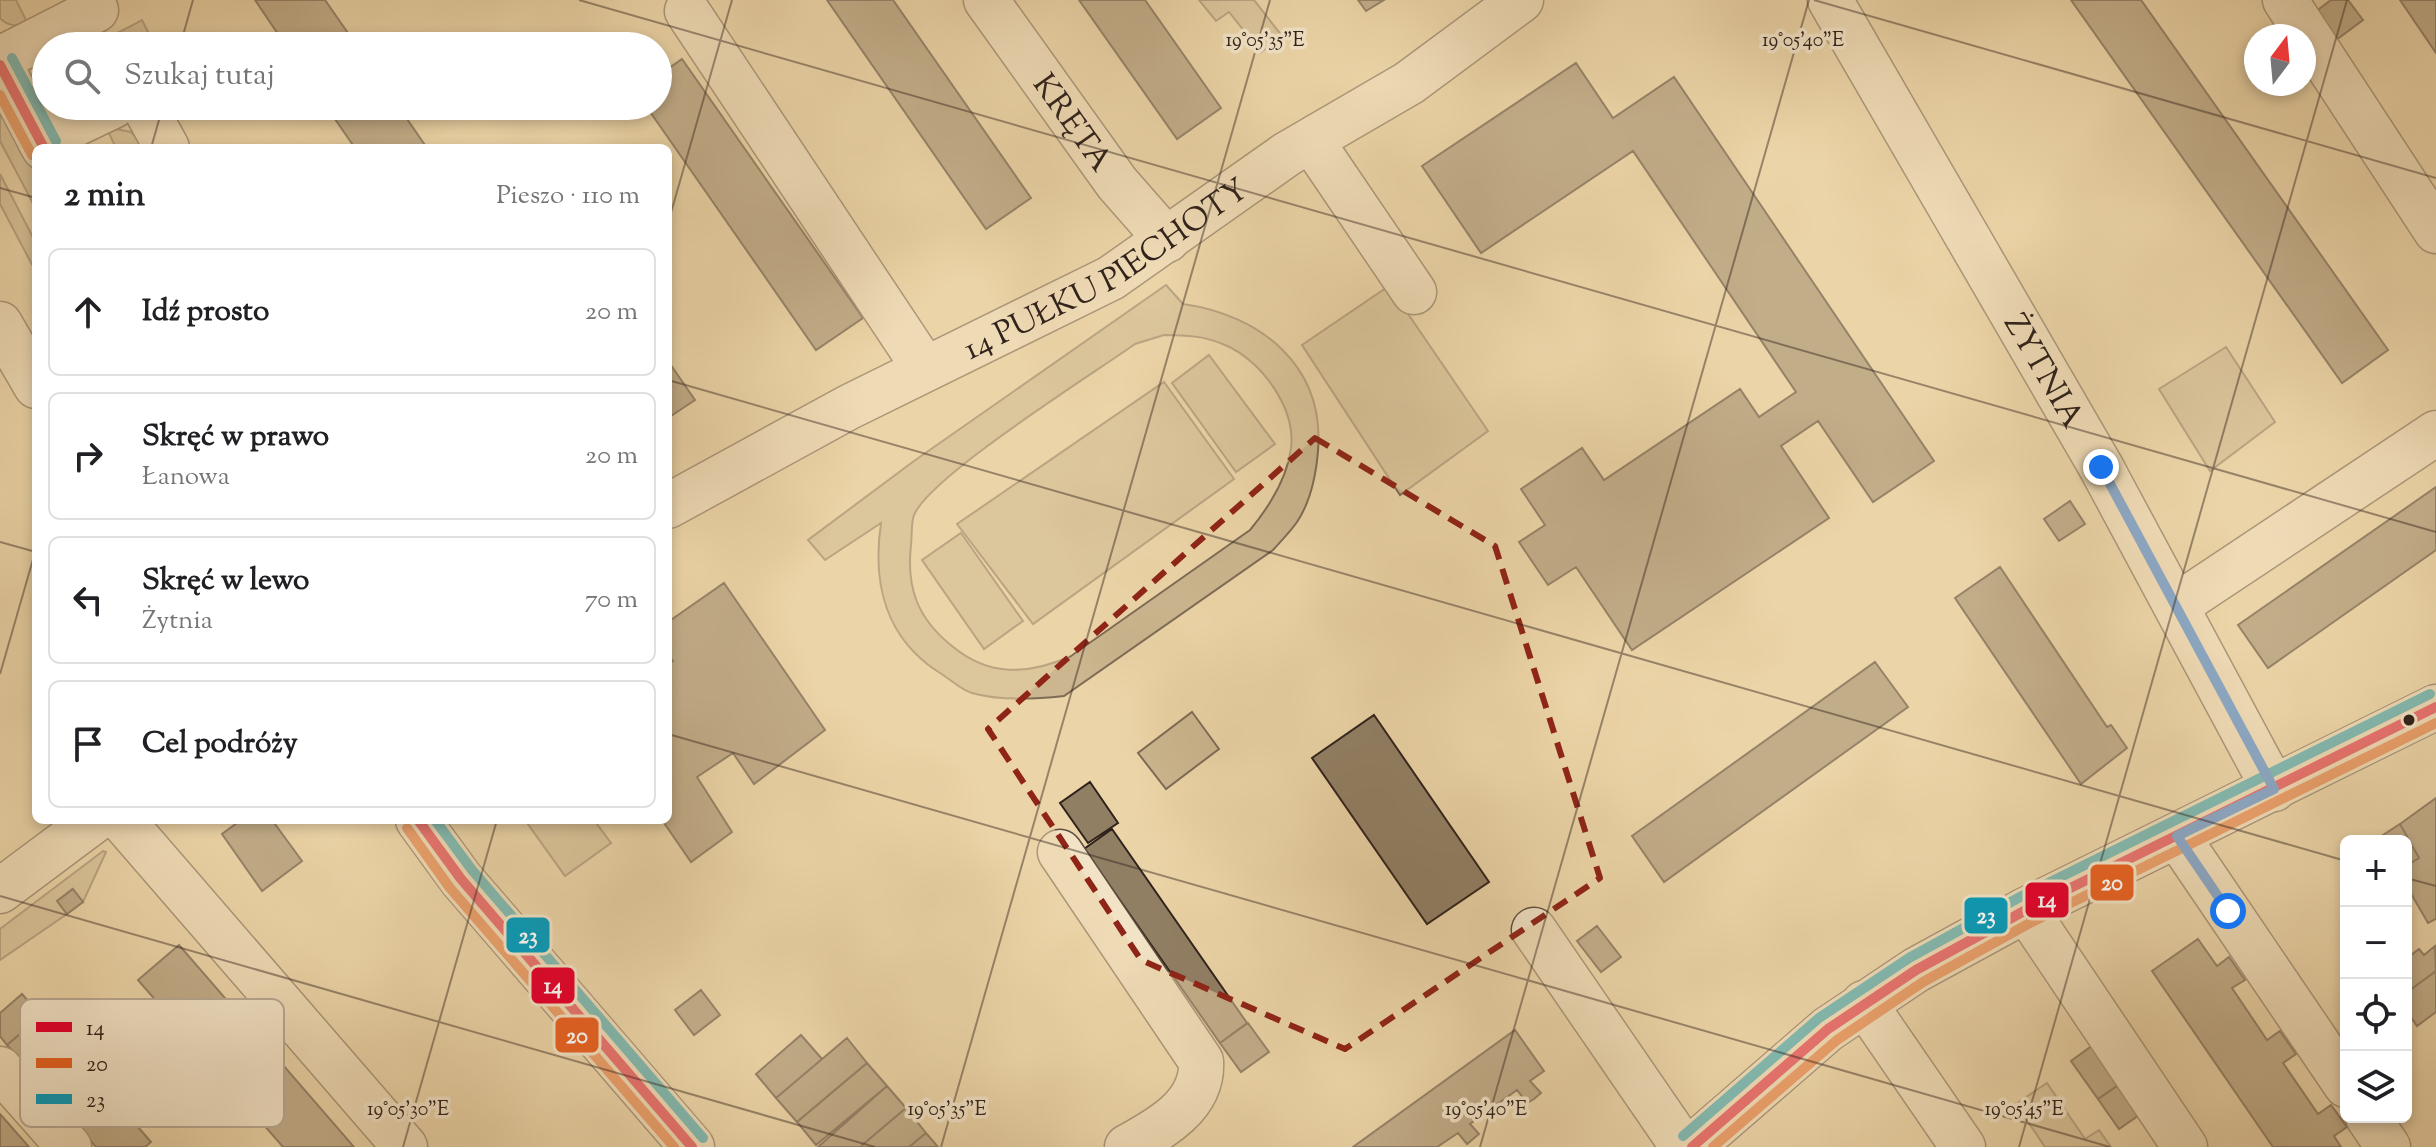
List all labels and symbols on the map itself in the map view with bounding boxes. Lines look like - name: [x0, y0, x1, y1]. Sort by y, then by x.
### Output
- north arrow: [2244, 24, 2316, 96]
- text: 19°05'35"E: [1226, 27, 1305, 56]
- text: 19°05'40"E: [1762, 27, 1844, 56]
- street label: KRĘTA: [1020, 65, 1122, 182]
- street label: 14 PUŁKU PIECHOTY: [956, 168, 1258, 373]
- street label: ŻYTNIA: [1991, 306, 2094, 437]
- route end: [2083, 449, 2119, 485]
- unlabelled marker: [2401, 712, 2417, 728]
- line badge: 20: [2089, 863, 2135, 902]
- text: 20: [2101, 869, 2123, 901]
- line badge: 14: [2024, 881, 2070, 919]
- text: 14: [2038, 886, 2056, 918]
- route start: [2210, 893, 2246, 929]
- line badge: 23: [1963, 896, 2009, 935]
- text: 23: [1976, 902, 1996, 934]
- line badge: 23: [505, 916, 551, 954]
- text: 23: [518, 922, 538, 954]
- line badge: 14: [530, 966, 576, 1005]
- text: 14: [544, 972, 562, 1004]
- legend: [20, 999, 284, 1127]
- text: 14: [86, 1014, 105, 1046]
- line badge: 20: [554, 1016, 600, 1054]
- text: 20: [566, 1022, 588, 1054]
- text: 20: [86, 1050, 108, 1082]
- text: 23: [86, 1086, 105, 1118]
- text: 19°05'30"E: [367, 1096, 449, 1125]
- text: 19°05'35"E: [908, 1096, 987, 1125]
- text: 19°05'40"E: [1445, 1096, 1527, 1125]
- text: 19°05'45"E: [1984, 1096, 2064, 1125]

